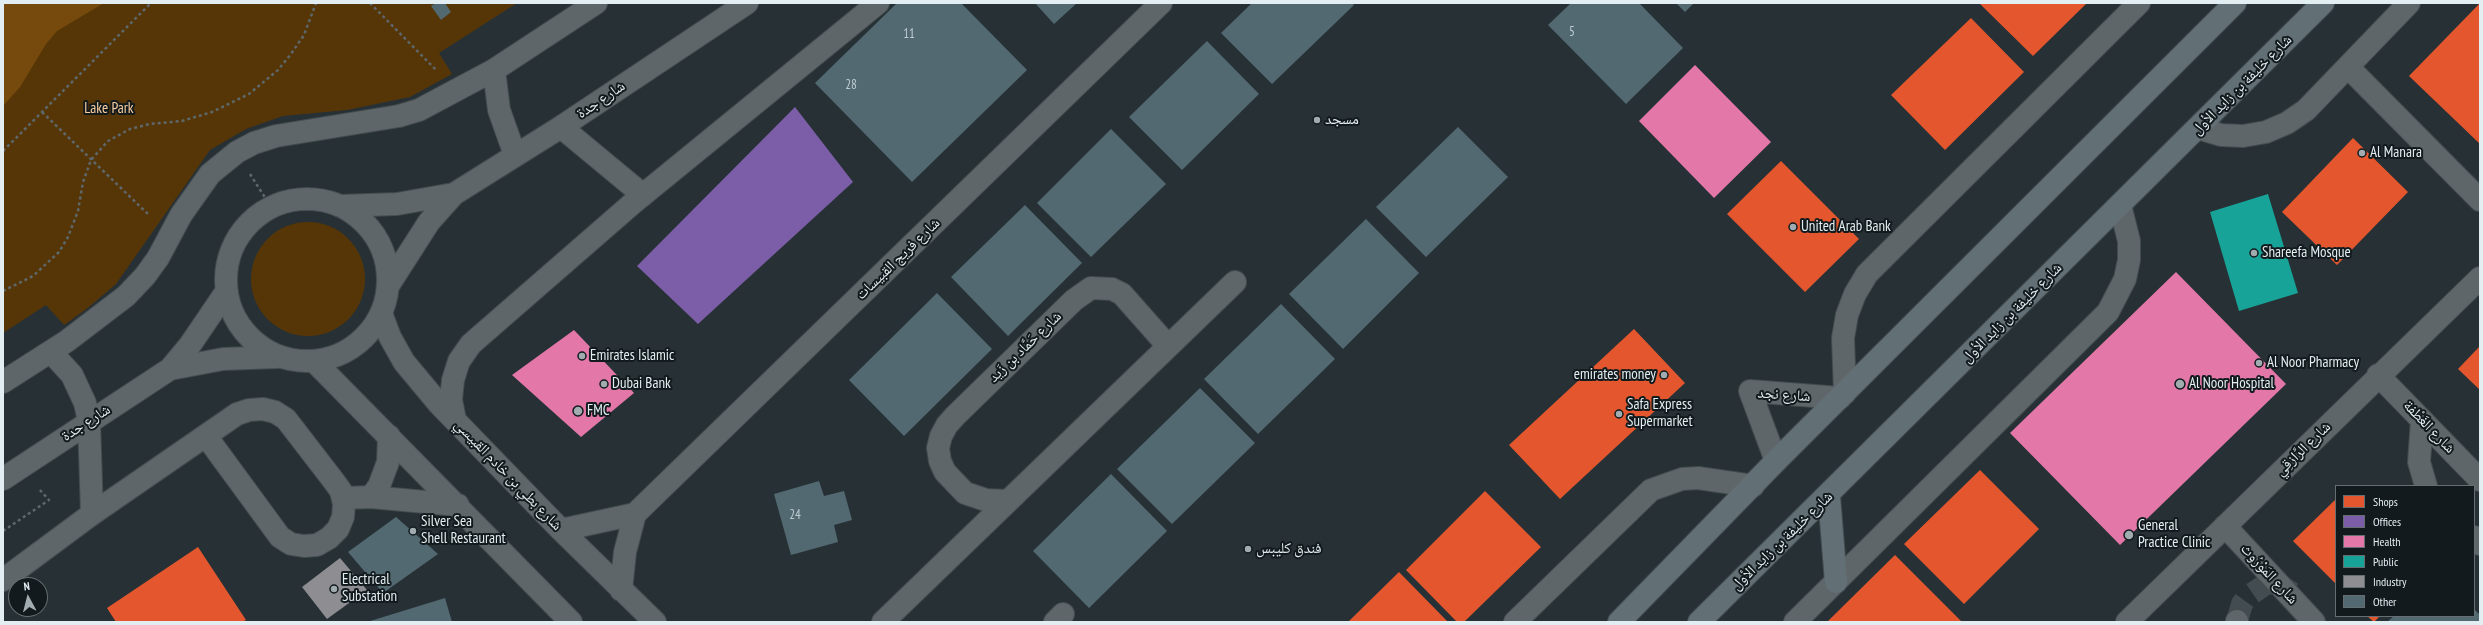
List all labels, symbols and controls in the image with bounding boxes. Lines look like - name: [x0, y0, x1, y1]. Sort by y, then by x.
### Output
- house number: 5: [1569, 24, 1575, 40]
- house number: 11: [903, 26, 915, 42]
- street label: شارع خليفة بن زايد الأول: [2188, 31, 2296, 139]
- street label: شارع جدة: [573, 77, 629, 123]
- house number: 28: [845, 77, 857, 93]
- park label: Lake Park: [84, 100, 134, 118]
- place label: مسجد: [1325, 111, 1359, 129]
- marker: مسجد: [1312, 115, 1322, 125]
- place label: Al Manara: [2370, 144, 2422, 162]
- marker: Al Manara: [2357, 148, 2367, 158]
- street label: شارع فريج القبيسات: [852, 214, 944, 304]
- place label: United Arab Bank: [1801, 218, 1891, 236]
- marker: United Arab Bank: [1788, 222, 1798, 232]
- place label: Shareefa Mosque: [2262, 244, 2351, 262]
- marker: Shareefa Mosque: [2249, 248, 2259, 258]
- street label: شارع خليفة بن زايد الأول: [1958, 259, 2066, 367]
- street label: شارع حَمَّاد بن زَيد: [985, 308, 1065, 386]
- place label: Emirates Islamic: [590, 347, 674, 365]
- marker: Emirates Islamic: [577, 351, 587, 361]
- place label: Al Noor Pharmacy: [2267, 354, 2359, 372]
- marker: Al Noor Pharmacy: [2254, 358, 2264, 368]
- place label: emirates money: [1574, 366, 1656, 384]
- marker: emirates money: [1659, 370, 1669, 380]
- place label: Dubai Bank: [612, 375, 671, 393]
- place label: Al Noor Hospital: [2189, 375, 2274, 393]
- marker: Al Noor Hospital: [2174, 378, 2186, 390]
- marker: Dubai Bank: [599, 379, 609, 389]
- street label: شارع نجد: [1757, 384, 1811, 406]
- place label: Safa Express Supermarket: [1627, 396, 1693, 431]
- street label: شارع الغَطْفة: [2399, 397, 2459, 457]
- street label: شارع جدة: [58, 401, 114, 445]
- place label: FMC: [587, 402, 610, 420]
- marker: FMC: [572, 405, 584, 417]
- marker: Safa Express Supermarket: [1614, 409, 1624, 419]
- street label: شارع بطي بن خادم القبيسي: [450, 416, 566, 534]
- street label: شارع الرَّازقِي: [2271, 418, 2335, 480]
- legend: [2335, 485, 2475, 617]
- street label: شارع خليفة بن زايد الأول: [1727, 488, 1837, 594]
- text: Shops: [2373, 494, 2398, 509]
- house number: 24: [789, 507, 801, 523]
- place label: Silver Sea Shell Restaurant: [421, 513, 506, 548]
- text: Offices: [2373, 514, 2401, 529]
- place label: General Practice Clinic: [2138, 517, 2210, 552]
- marker: Silver Sea Shell Restaurant: [408, 526, 418, 536]
- marker: General Practice Clinic: [2123, 529, 2135, 541]
- text: Health: [2373, 534, 2401, 549]
- place label: فندق كليبس: [1256, 540, 1322, 558]
- street label: شارع المَوْرُوث: [2236, 540, 2302, 608]
- marker: فندق كليبس: [1243, 544, 1253, 554]
- text: Public: [2373, 554, 2398, 569]
- place label: Electrical Substation: [342, 571, 397, 606]
- text: Industry: [2373, 574, 2407, 589]
- north arrow: [8, 577, 48, 617]
- text: N: [23, 579, 30, 593]
- marker: Electrical Substation: [329, 584, 339, 594]
- text: Other: [2373, 594, 2396, 609]

